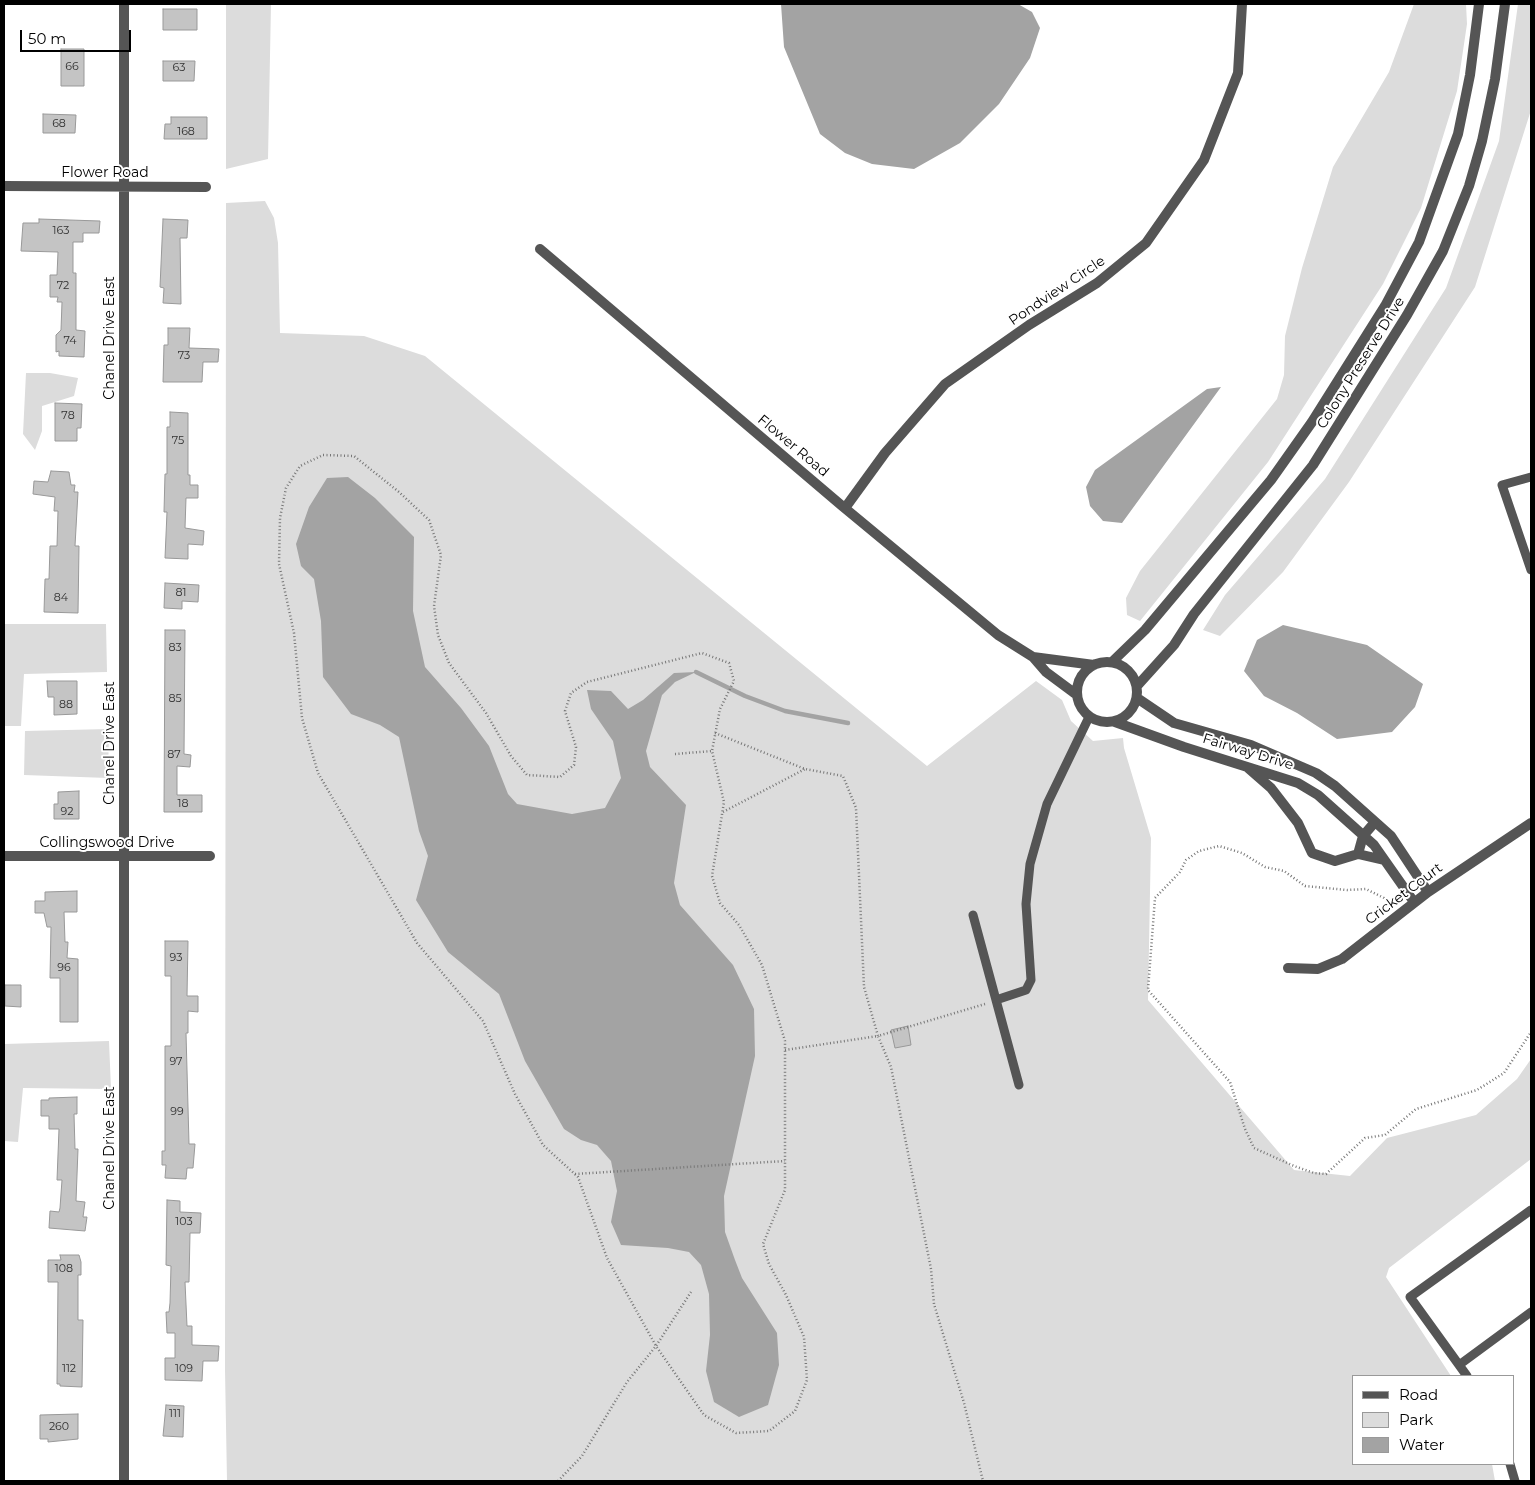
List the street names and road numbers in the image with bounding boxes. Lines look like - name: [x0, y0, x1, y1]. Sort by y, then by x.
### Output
- street label: Flower Road: [61, 165, 149, 181]
- street label: Pondview Circle: [1006, 253, 1108, 329]
- street label: Chanel Drive East: [102, 276, 118, 400]
- street label: Colony Preserve Drive: [1314, 294, 1408, 432]
- street label: Flower Road: [754, 411, 832, 481]
- street label: Chanel Drive East: [102, 681, 118, 805]
- street label: Fairway Drive: [1200, 730, 1296, 774]
- street label: Collingswood Drive: [40, 835, 174, 851]
- street label: Cricket Court: [1362, 860, 1446, 928]
- street label: Chanel Drive East: [102, 1086, 118, 1210]

